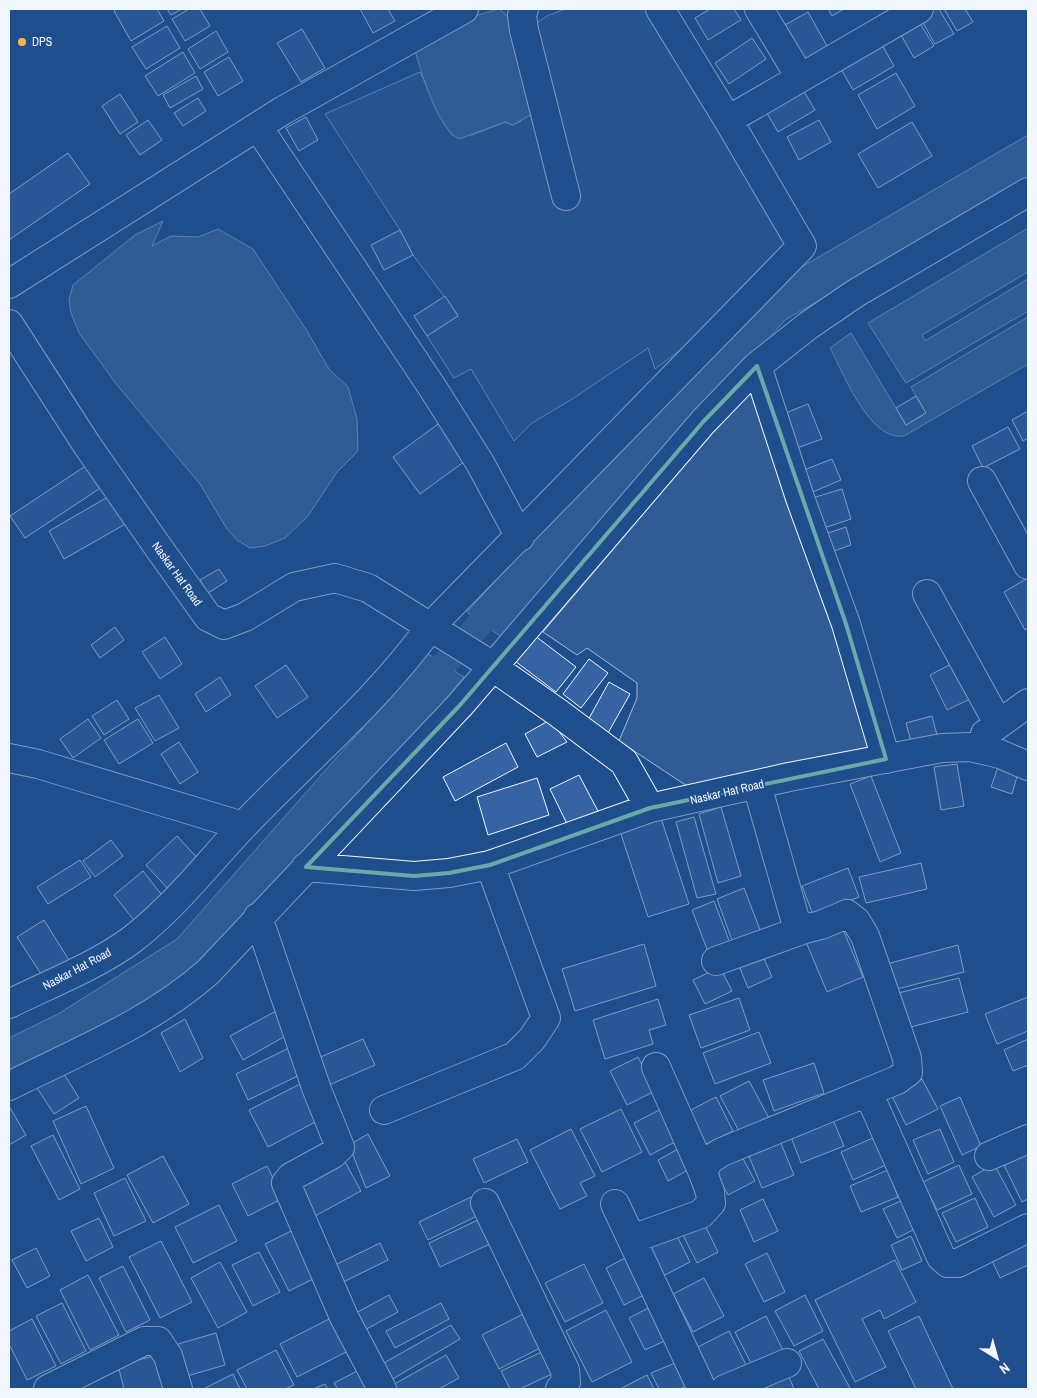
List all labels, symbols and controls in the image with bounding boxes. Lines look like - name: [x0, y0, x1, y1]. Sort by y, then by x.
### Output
- place label: DPS: [32, 34, 53, 50]
- marker: DPS: [16, 36, 28, 48]
- street label: Naskar Hat Road: [148, 539, 206, 609]
- street label: Naskar Hat Road: [688, 776, 766, 808]
- street label: Naskar Hat Road: [40, 944, 114, 994]
- north arrow: [972, 1333, 1022, 1383]
- text: N: [996, 1359, 1014, 1378]

